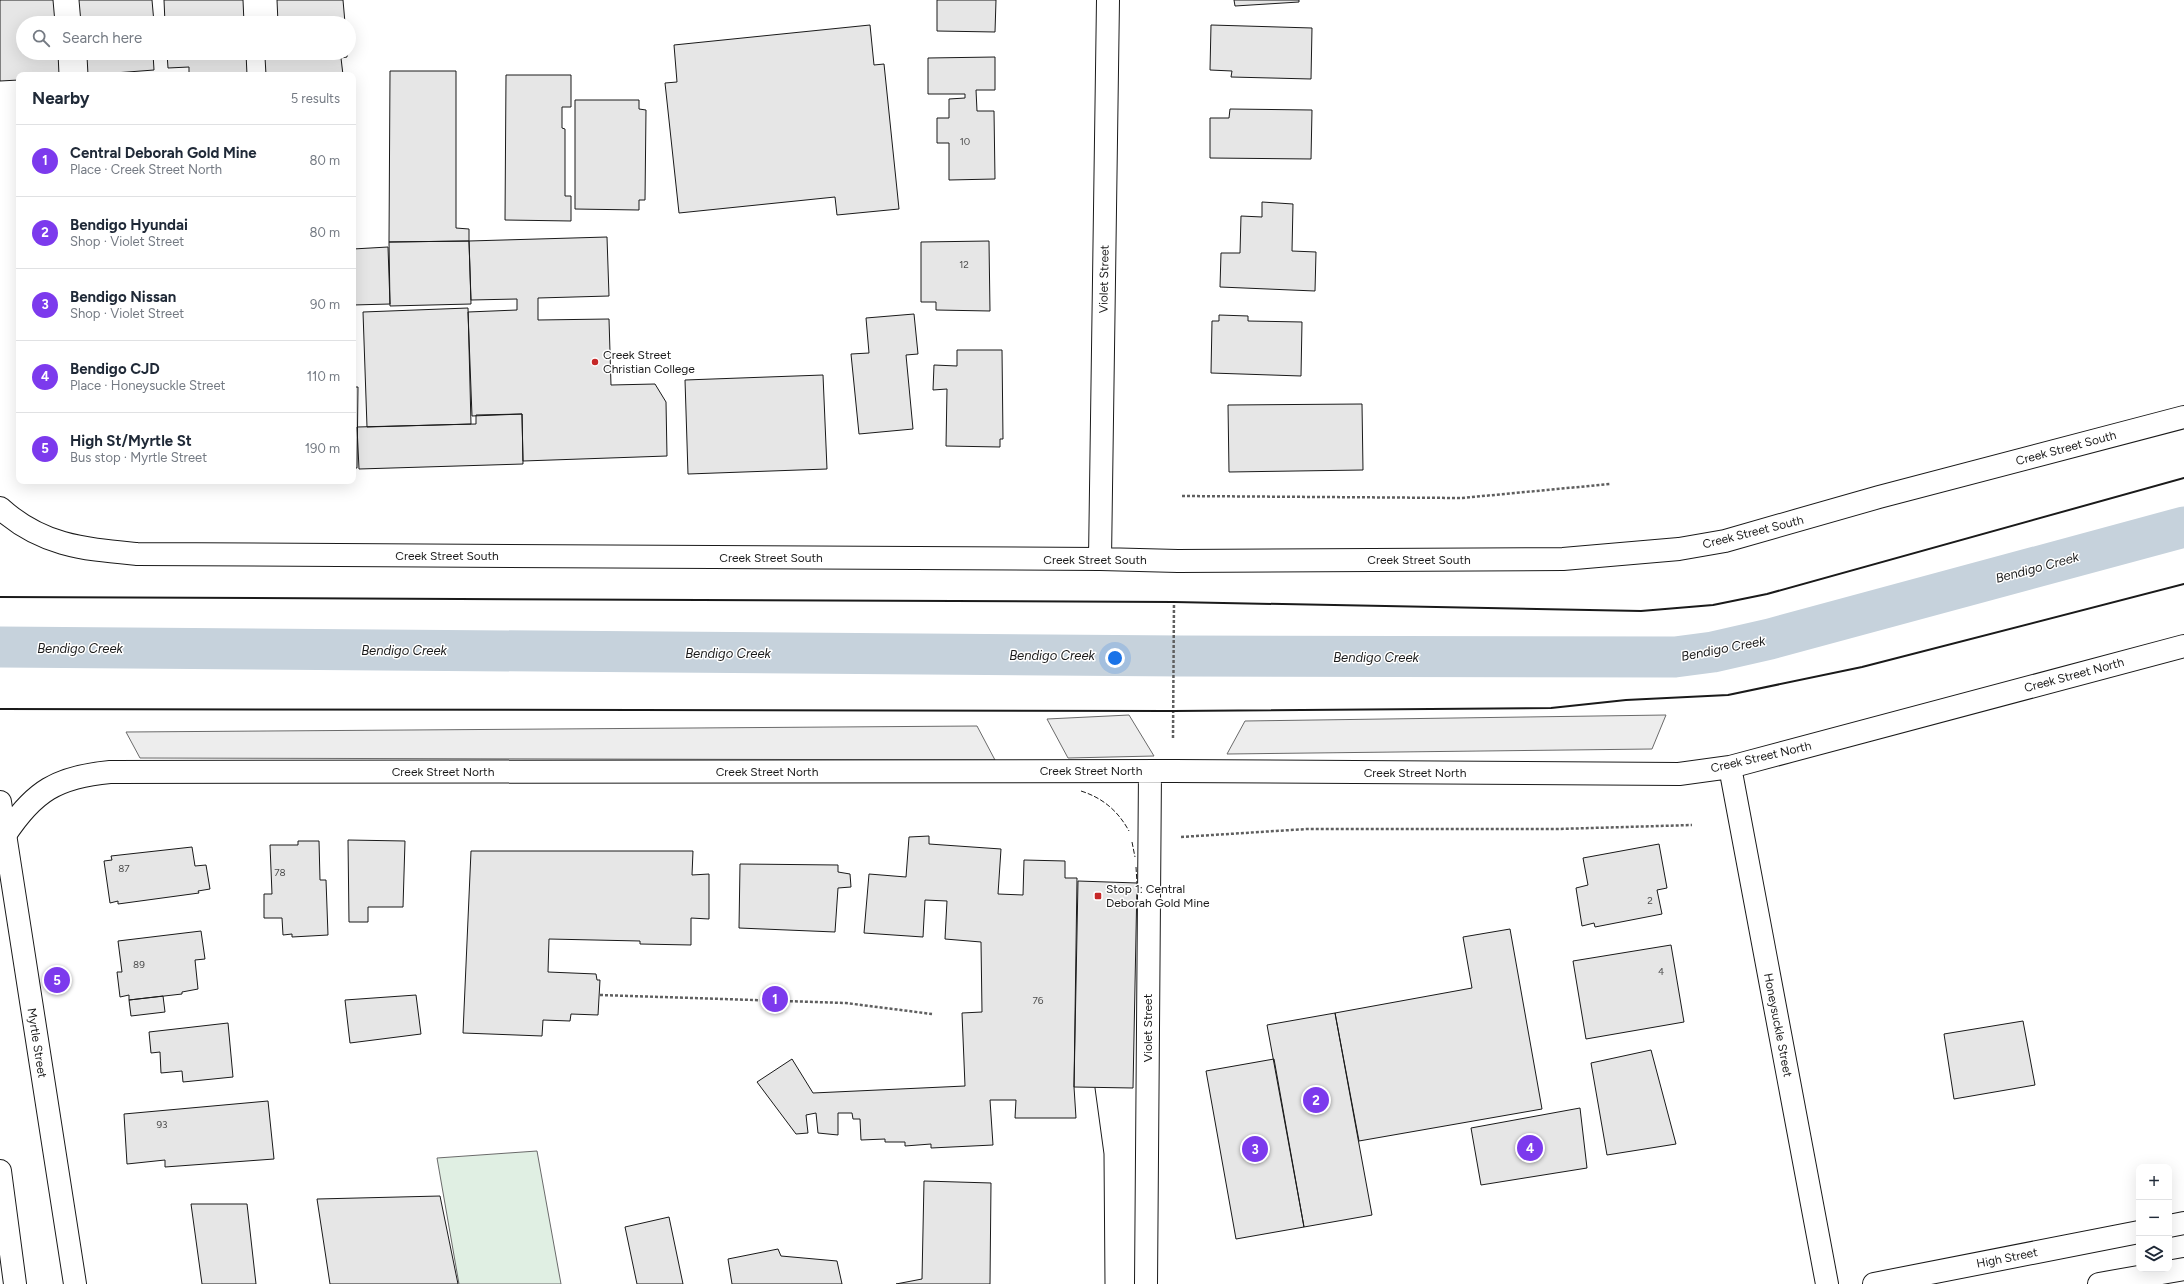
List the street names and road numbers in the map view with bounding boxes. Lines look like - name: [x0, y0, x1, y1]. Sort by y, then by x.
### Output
- street label: Violet Street: [1096, 244, 1112, 313]
- street label: Creek Street South: [2014, 428, 2118, 468]
- street label: Creek Street South: [1701, 513, 1805, 551]
- street label: Creek Street South: [395, 549, 499, 563]
- street label: Creek Street South: [719, 551, 823, 565]
- street label: Creek Street South: [1043, 553, 1147, 567]
- street label: Creek Street South: [1367, 553, 1471, 567]
- street label: Creek Street North: [2023, 655, 2126, 695]
- street label: Creek Street North: [1709, 739, 1813, 775]
- street label: Creek Street North: [1040, 764, 1143, 778]
- street label: Creek Street North: [392, 765, 495, 779]
- street label: Creek Street North: [716, 765, 819, 779]
- street label: Creek Street North: [1364, 766, 1467, 780]
- street label: Honeysuckle Street: [1761, 972, 1795, 1079]
- street label: Violet Street: [1141, 993, 1155, 1062]
- street label: Myrtle Street: [25, 1007, 50, 1080]
- street label: High Street: [1975, 1245, 2039, 1271]

